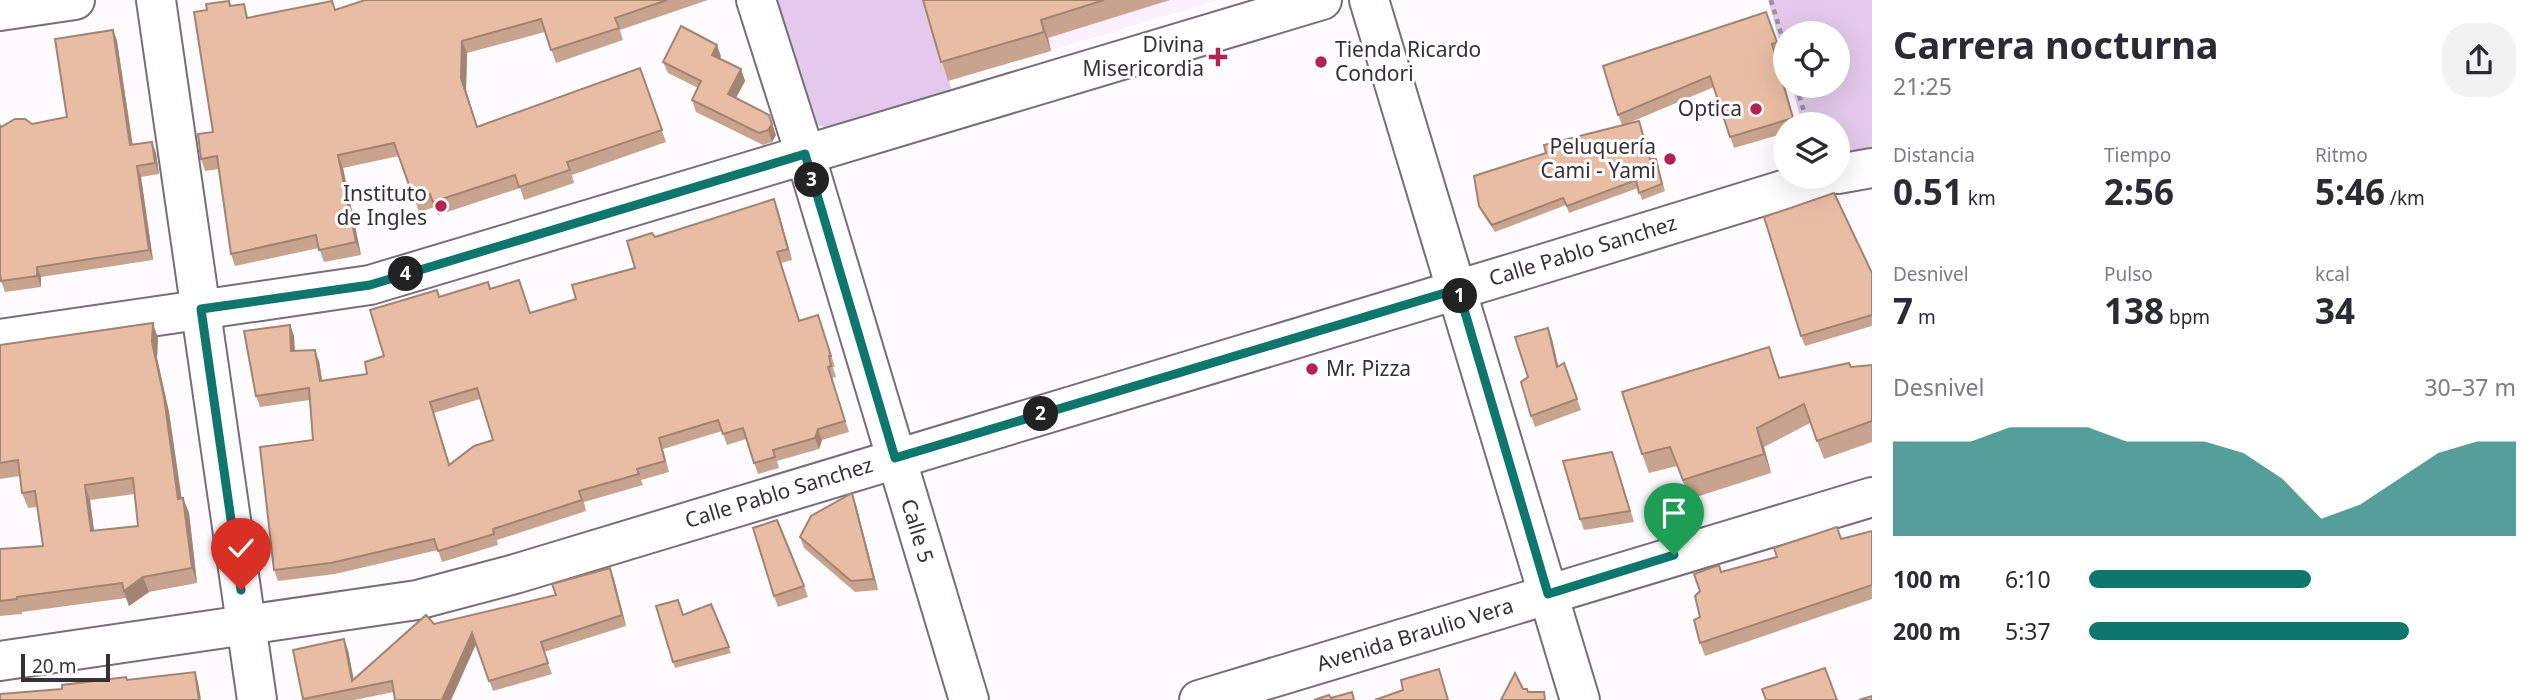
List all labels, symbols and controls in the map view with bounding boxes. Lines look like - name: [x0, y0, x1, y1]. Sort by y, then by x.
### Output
- text: Carrera nocturna: [1893, 18, 2219, 70]
- map controls: [1773, 21, 1850, 189]
- button: locate: [1773, 21, 1850, 98]
- button: share: [2442, 23, 2516, 97]
- place label: Divina Misericordia: [1082, 30, 1204, 82]
- place label: Tienda Ricardo Condori: [1335, 35, 1481, 87]
- marker: Divina Misericordia: [1210, 49, 1226, 65]
- marker: Tienda Ricardo Condori: [1313, 54, 1329, 70]
- text: 21:25: [1893, 70, 1952, 102]
- place label: Optica: [1678, 94, 1742, 122]
- marker: Optica: [1748, 101, 1764, 117]
- button: layers: [1773, 112, 1850, 189]
- place label: Peluquería Cami - Yami: [1541, 132, 1656, 184]
- text: Distancia: [1893, 142, 1975, 168]
- text: Tiempo: [2104, 142, 2171, 168]
- text: Ritmo: [2315, 142, 2368, 168]
- marker: Peluquería Cami - Yami: [1662, 151, 1678, 167]
- pin: 3: [794, 162, 830, 198]
- text: 3: [806, 166, 817, 192]
- text: 0.51: [1893, 168, 1963, 215]
- text: 2:56: [2104, 168, 2174, 215]
- text: 5:46: [2315, 168, 2385, 215]
- place label: Instituto de Ingles: [336, 179, 427, 231]
- text: km: [1963, 185, 1996, 211]
- text: /km: [2385, 185, 2425, 211]
- marker: Instituto de Ingles: [433, 198, 449, 214]
- street label: Calle Pablo Sanchez: [1485, 208, 1680, 292]
- pin: 4: [388, 256, 424, 292]
- text: 4: [400, 260, 411, 286]
- text: Desnivel: [1893, 261, 1969, 287]
- text: Pulso: [2104, 261, 2153, 287]
- text: kcal: [2315, 261, 2350, 287]
- pin: 1: [1442, 278, 1478, 314]
- text: 1: [1454, 282, 1465, 308]
- text: 7: [1893, 287, 1913, 334]
- text: 138: [2104, 287, 2164, 334]
- text: 34: [2315, 287, 2355, 334]
- text: m: [1913, 304, 1936, 330]
- text: bpm: [2164, 304, 2210, 330]
- place label: Mr. Pizza: [1326, 354, 1411, 382]
- marker: Mr. Pizza: [1304, 361, 1320, 377]
- text: Desnivel: [1893, 371, 1985, 403]
- text: 30–37 m: [2424, 371, 2516, 403]
- pin: 2: [1024, 396, 1058, 432]
- text: 2: [1035, 400, 1046, 426]
- street label: Calle Pablo Sanchez: [681, 450, 876, 534]
- pin: [1644, 483, 1704, 555]
- icon: arrive: [1655, 494, 1693, 532]
- street label: Calle 5: [895, 495, 941, 566]
- pin: [211, 518, 271, 590]
- icon: check: [222, 529, 260, 567]
- text: 100 m: [1893, 563, 1961, 595]
- text: 6:10: [2005, 563, 2051, 595]
- street label: Avenida Braulio Vera: [1313, 591, 1516, 677]
- text: 200 m: [1893, 615, 1961, 647]
- text: 5:37: [2005, 615, 2051, 647]
- scale bar: [21, 651, 110, 683]
- text: 20 m: [32, 653, 76, 679]

